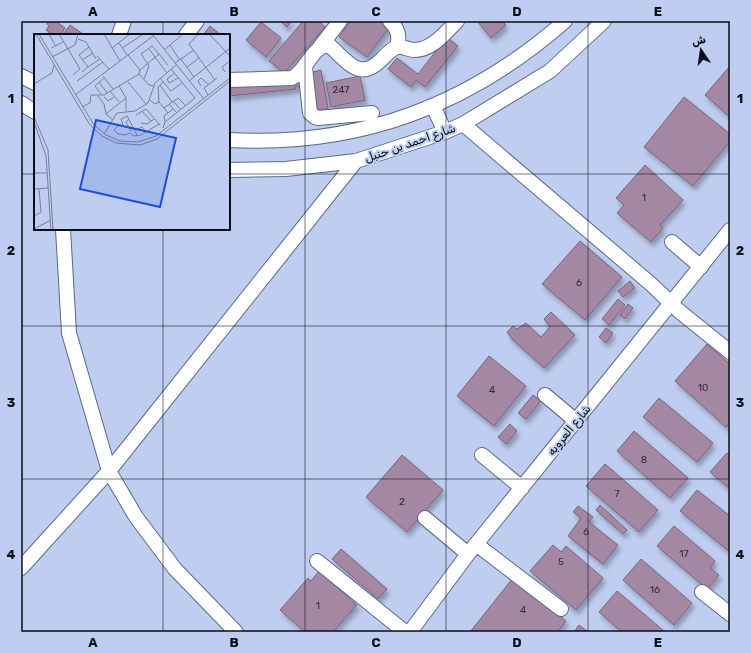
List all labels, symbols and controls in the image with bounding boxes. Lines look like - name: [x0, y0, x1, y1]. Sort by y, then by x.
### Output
- text: A: [88, 4, 98, 19]
- text: B: [229, 4, 239, 19]
- text: C: [371, 4, 381, 19]
- text: D: [512, 4, 522, 19]
- text: E: [654, 4, 662, 19]
- north arrow: [681, 30, 721, 70]
- text: ش: [691, 33, 707, 49]
- inset map: [34, 34, 230, 230]
- house number: 247: [333, 84, 349, 96]
- text: 1: [8, 91, 14, 106]
- text: 1: [737, 91, 743, 106]
- street label: شارع احمد بن حنبل: [363, 121, 458, 167]
- house number: 1: [642, 192, 646, 204]
- text: 2: [7, 243, 15, 258]
- text: 2: [736, 243, 744, 258]
- house number: 6: [576, 277, 582, 289]
- house number: 10: [698, 382, 708, 394]
- house number: 4: [489, 384, 495, 396]
- text: 3: [7, 395, 16, 410]
- text: 3: [736, 395, 745, 410]
- street label: شارع العروبه: [544, 402, 595, 459]
- house number: 8: [641, 454, 647, 466]
- house number: 7: [614, 488, 620, 500]
- house number: 2: [399, 496, 405, 508]
- house number: 6: [583, 526, 589, 538]
- text: 4: [7, 547, 16, 562]
- text: 4: [736, 547, 745, 562]
- house number: 17: [679, 548, 689, 560]
- house number: 5: [558, 556, 564, 568]
- house number: 16: [650, 584, 660, 596]
- house number: 1: [316, 600, 320, 612]
- house number: 4: [520, 604, 526, 616]
- text: A: [88, 635, 98, 650]
- text: B: [229, 635, 239, 650]
- text: C: [371, 635, 381, 650]
- text: D: [512, 635, 522, 650]
- text: E: [654, 635, 662, 650]

